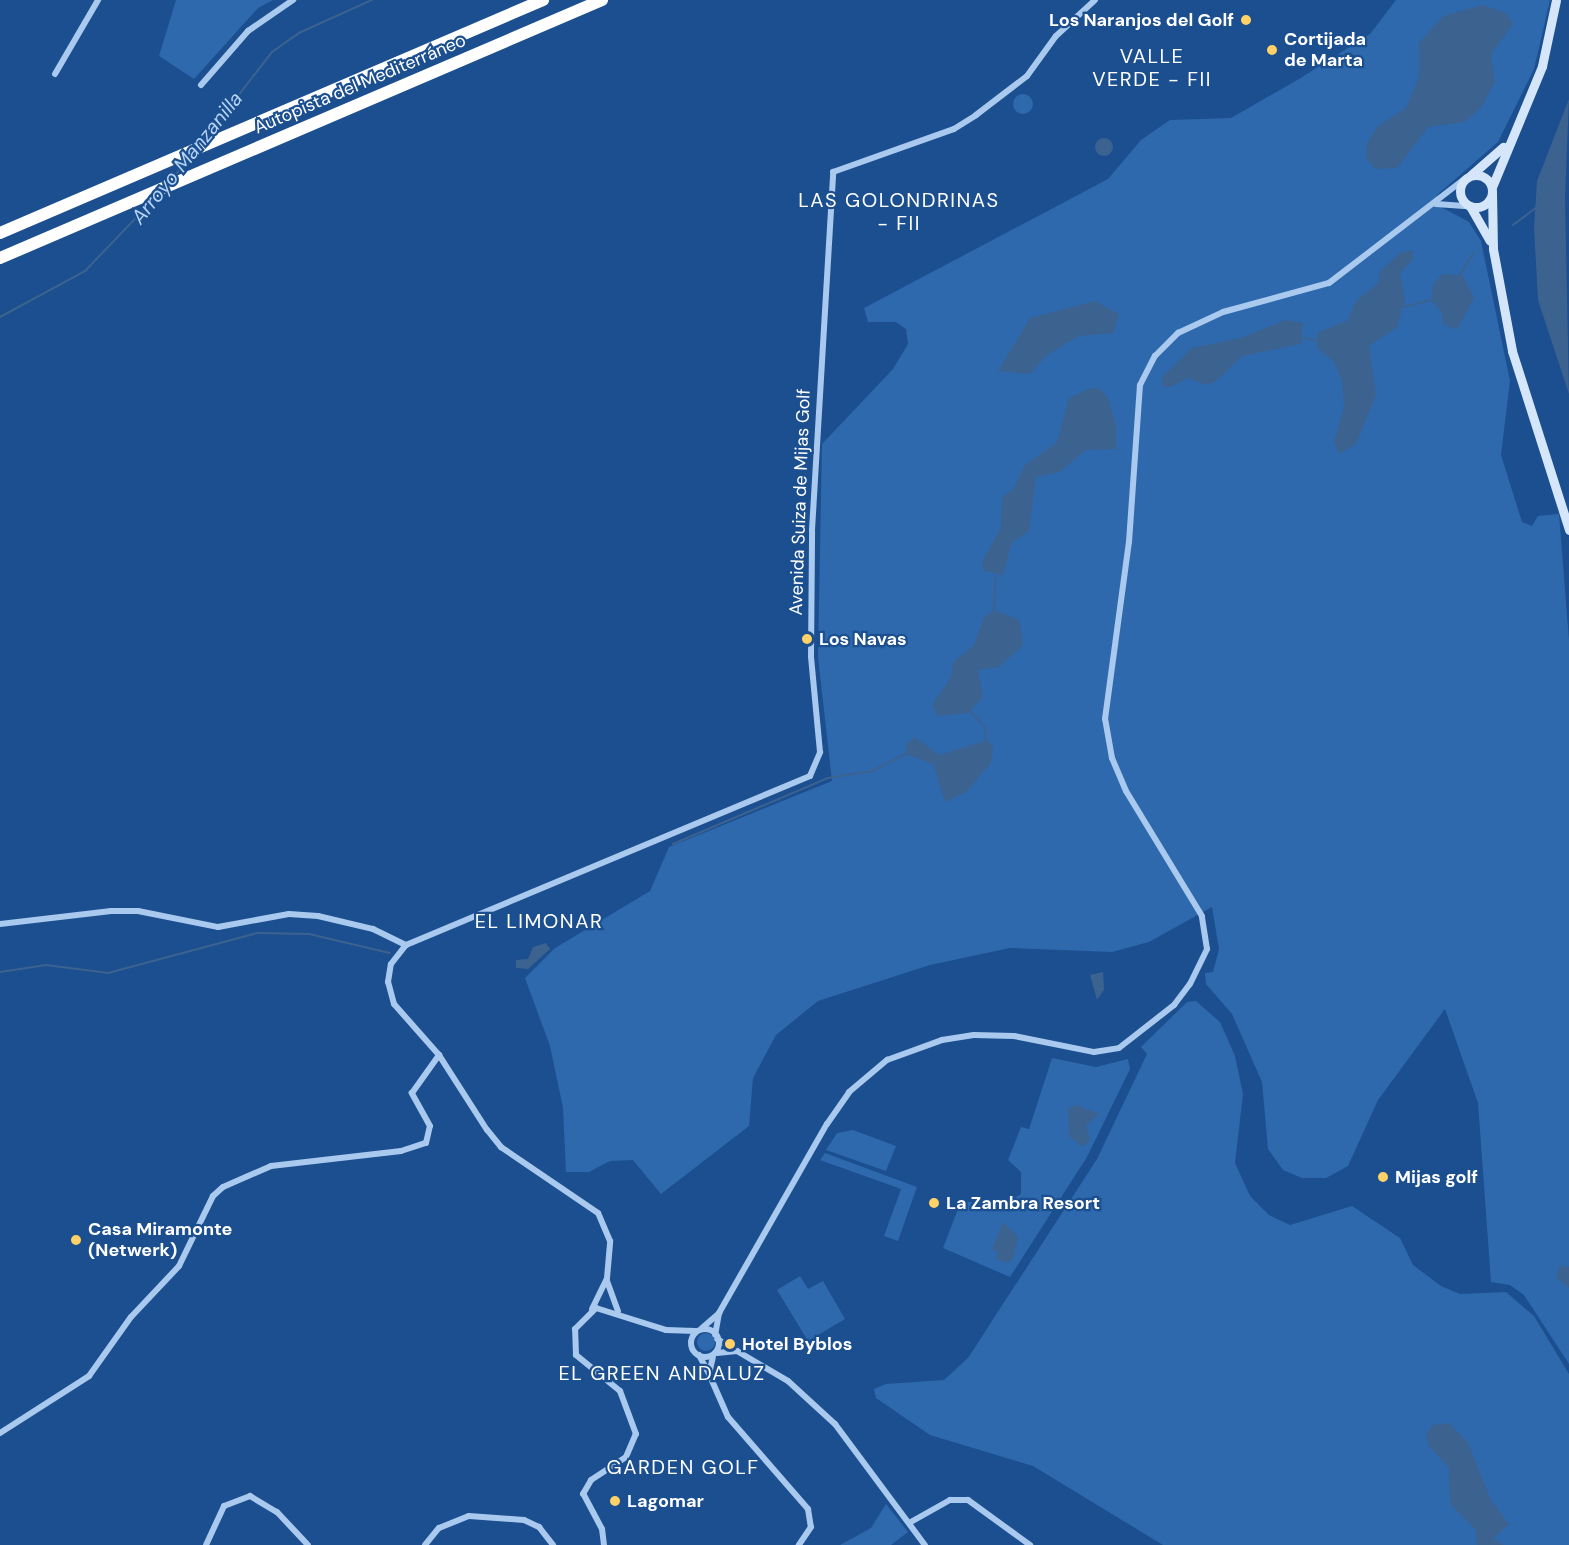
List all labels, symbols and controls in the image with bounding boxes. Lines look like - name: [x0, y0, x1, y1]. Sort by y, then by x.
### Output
- place label: Los Naranjos del Golf: [1049, 9, 1234, 31]
- marker: Los Naranjos del Golf: [1239, 13, 1253, 27]
- place label: Cortijada de Marta: [1284, 29, 1366, 72]
- street label: Autopista del Mediterráneo: [251, 30, 469, 138]
- marker: Cortijada de Marta: [1265, 43, 1279, 57]
- district label: VALLE VERDE - FII: [1092, 44, 1212, 91]
- water label: Arroyo Manzanilla: [126, 87, 248, 229]
- district label: LAS GOLONDRINAS - FII: [798, 189, 1000, 236]
- street label: Avenida Suiza de Mijas Golf: [785, 388, 815, 616]
- place label: Los Navas: [819, 628, 907, 650]
- marker: Los Navas: [800, 632, 814, 646]
- district label: EL LIMONAR: [475, 909, 603, 933]
- place label: Mijas golf: [1395, 1166, 1478, 1188]
- marker: Mijas golf: [1376, 1170, 1390, 1184]
- place label: La Zambra Resort: [946, 1192, 1100, 1214]
- marker: La Zambra Resort: [927, 1196, 941, 1210]
- place label: Casa Miramonte (Netwerk): [88, 1219, 232, 1262]
- marker: Casa Miramonte (Netwerk): [69, 1233, 83, 1247]
- place label: Hotel Byblos: [742, 1333, 852, 1355]
- marker: Hotel Byblos: [723, 1337, 737, 1351]
- district label: EL GREEN ANDALUZ: [559, 1361, 765, 1385]
- district label: GARDEN GOLF: [607, 1455, 759, 1479]
- place label: Lagomar: [627, 1490, 704, 1512]
- marker: Lagomar: [608, 1494, 622, 1508]

